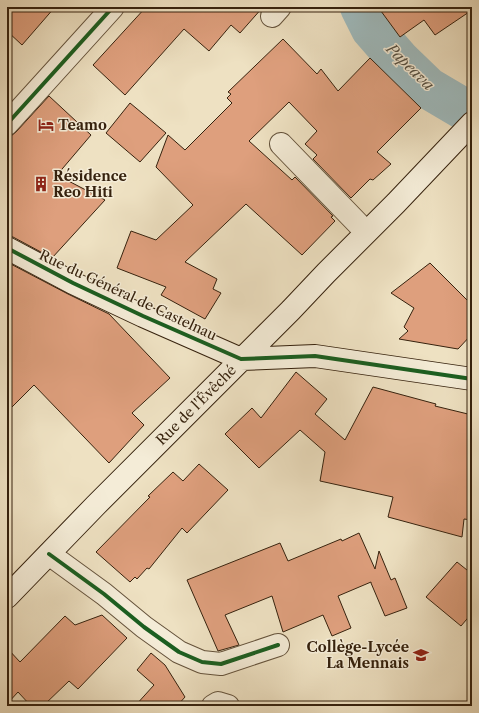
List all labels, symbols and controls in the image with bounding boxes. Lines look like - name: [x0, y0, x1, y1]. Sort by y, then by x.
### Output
- water label: Papeava: [382, 39, 438, 94]
- hotel icon: Teamo: [37, 116, 55, 134]
- place label: Teamo: [58, 116, 107, 134]
- place label: Résidence Reo Hiti: [53, 167, 127, 201]
- building icon: Résidence Reo Hiti: [32, 175, 50, 193]
- street label: Rue du Général de Castelnau: [36, 246, 220, 344]
- street label: Rue de l'Évêché: [152, 361, 240, 449]
- place label: Collège-Lycée La Mennais: [307, 638, 409, 672]
- school or university icon: Collège-Lycée La Mennais: [412, 646, 430, 664]

